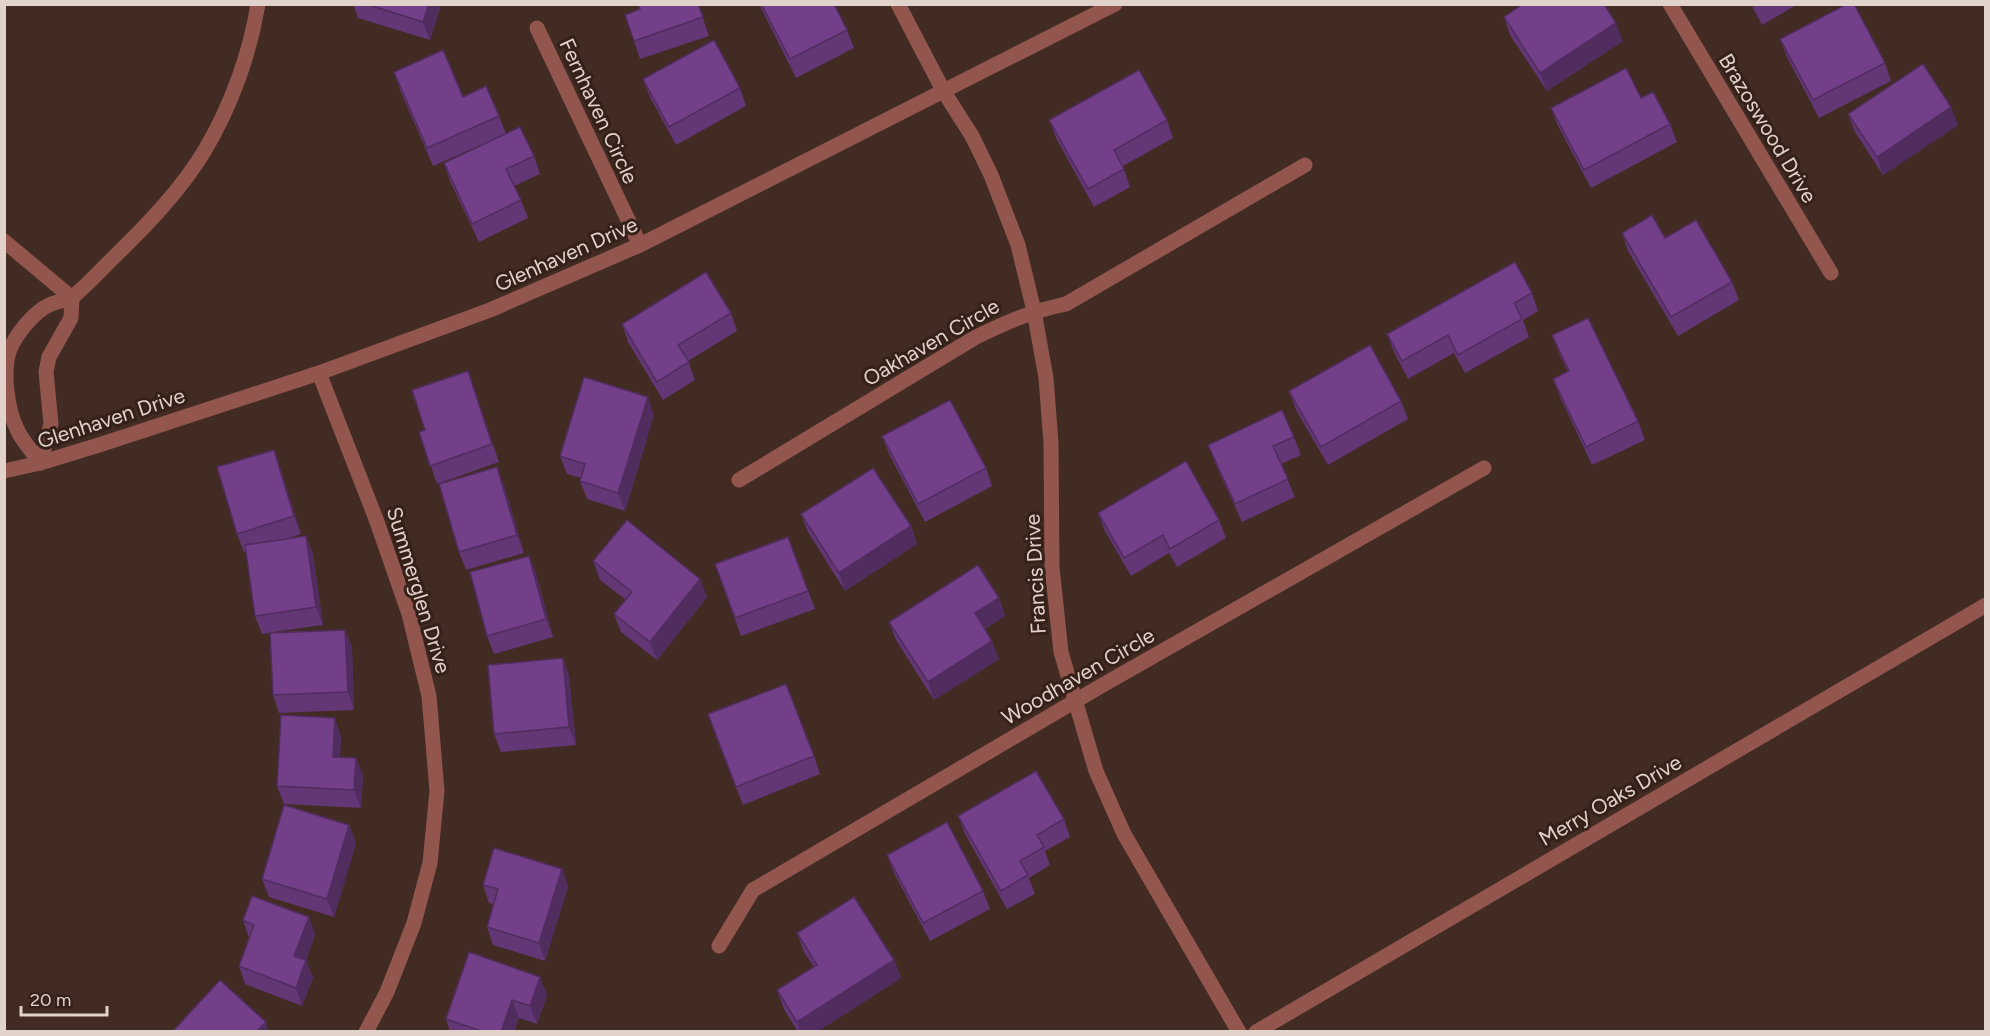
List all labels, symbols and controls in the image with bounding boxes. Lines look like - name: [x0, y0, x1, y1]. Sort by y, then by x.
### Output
- street label: Fernhaven Circle: [554, 34, 644, 188]
- street label: Brazoswood Drive: [1714, 49, 1822, 207]
- street label: Glenhaven Drive: [491, 211, 641, 297]
- street label: Oakhaven Circle: [858, 293, 1004, 391]
- street label: Glenhaven Drive: [34, 382, 188, 454]
- street label: Summerglen Drive: [382, 504, 456, 676]
- street label: Francis Drive: [1019, 513, 1051, 635]
- street label: Woodhaven Circle: [997, 622, 1159, 730]
- street label: Merry Oaks Drive: [1534, 749, 1686, 851]
- scale bar: [21, 979, 106, 1017]
- text: 20 m: [30, 989, 71, 1011]

